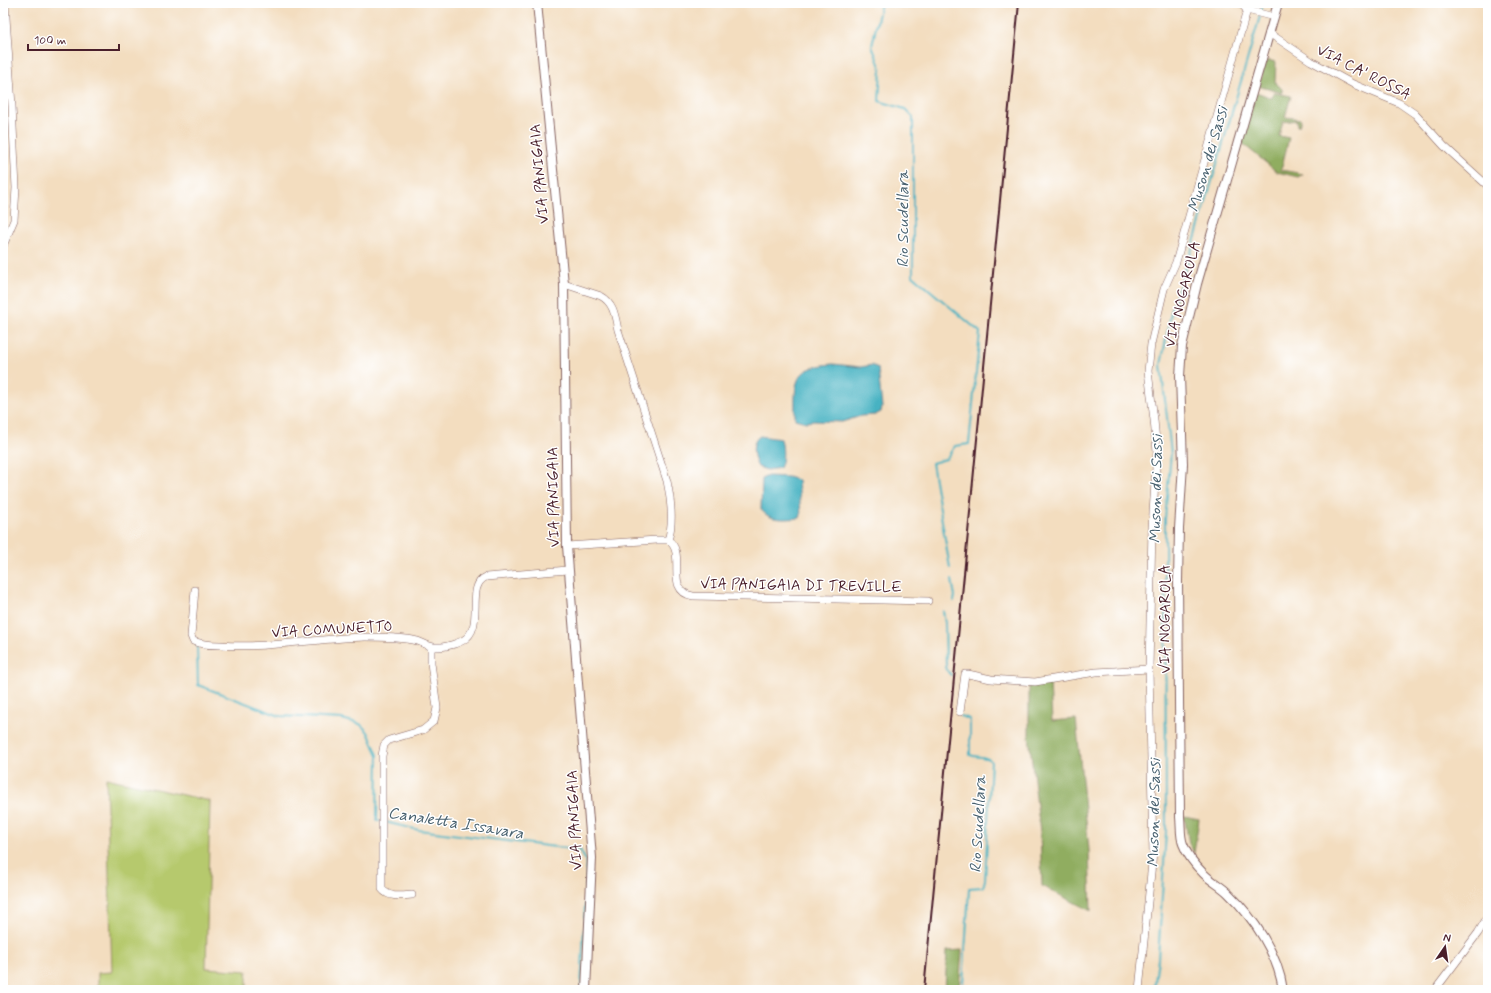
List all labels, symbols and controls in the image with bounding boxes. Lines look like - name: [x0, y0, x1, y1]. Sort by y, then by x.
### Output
- scale bar: [28, 26, 119, 52]
- text: 100 m: [34, 33, 66, 49]
- street label: VIA CA' ROSSA: [1313, 41, 1414, 105]
- water label: Muson dei Sassi: [1183, 103, 1234, 215]
- street label: VIA PANIGAIA: [526, 123, 554, 225]
- water label: Rio Scudellara: [893, 169, 914, 268]
- street label: VIA NOGAROLA: [1160, 239, 1206, 350]
- water label: Muson dei Sassi: [1145, 433, 1168, 544]
- street label: VIA PANIGAIA: [543, 447, 565, 547]
- street label: VIA NOGAROLA: [1156, 565, 1176, 673]
- street label: VIA PANIGAIA DI TREVILLE: [700, 574, 902, 598]
- street label: VIA COMUNETTO: [271, 617, 393, 643]
- water label: Muson dei Sassi: [1143, 757, 1166, 868]
- street label: VIA PANIGAIA: [562, 769, 588, 871]
- water label: Rio Scudellara: [965, 774, 992, 873]
- water label: Canaletta Issavara: [387, 802, 525, 845]
- north arrow: [1425, 927, 1465, 967]
- text: N: [1442, 931, 1452, 946]

